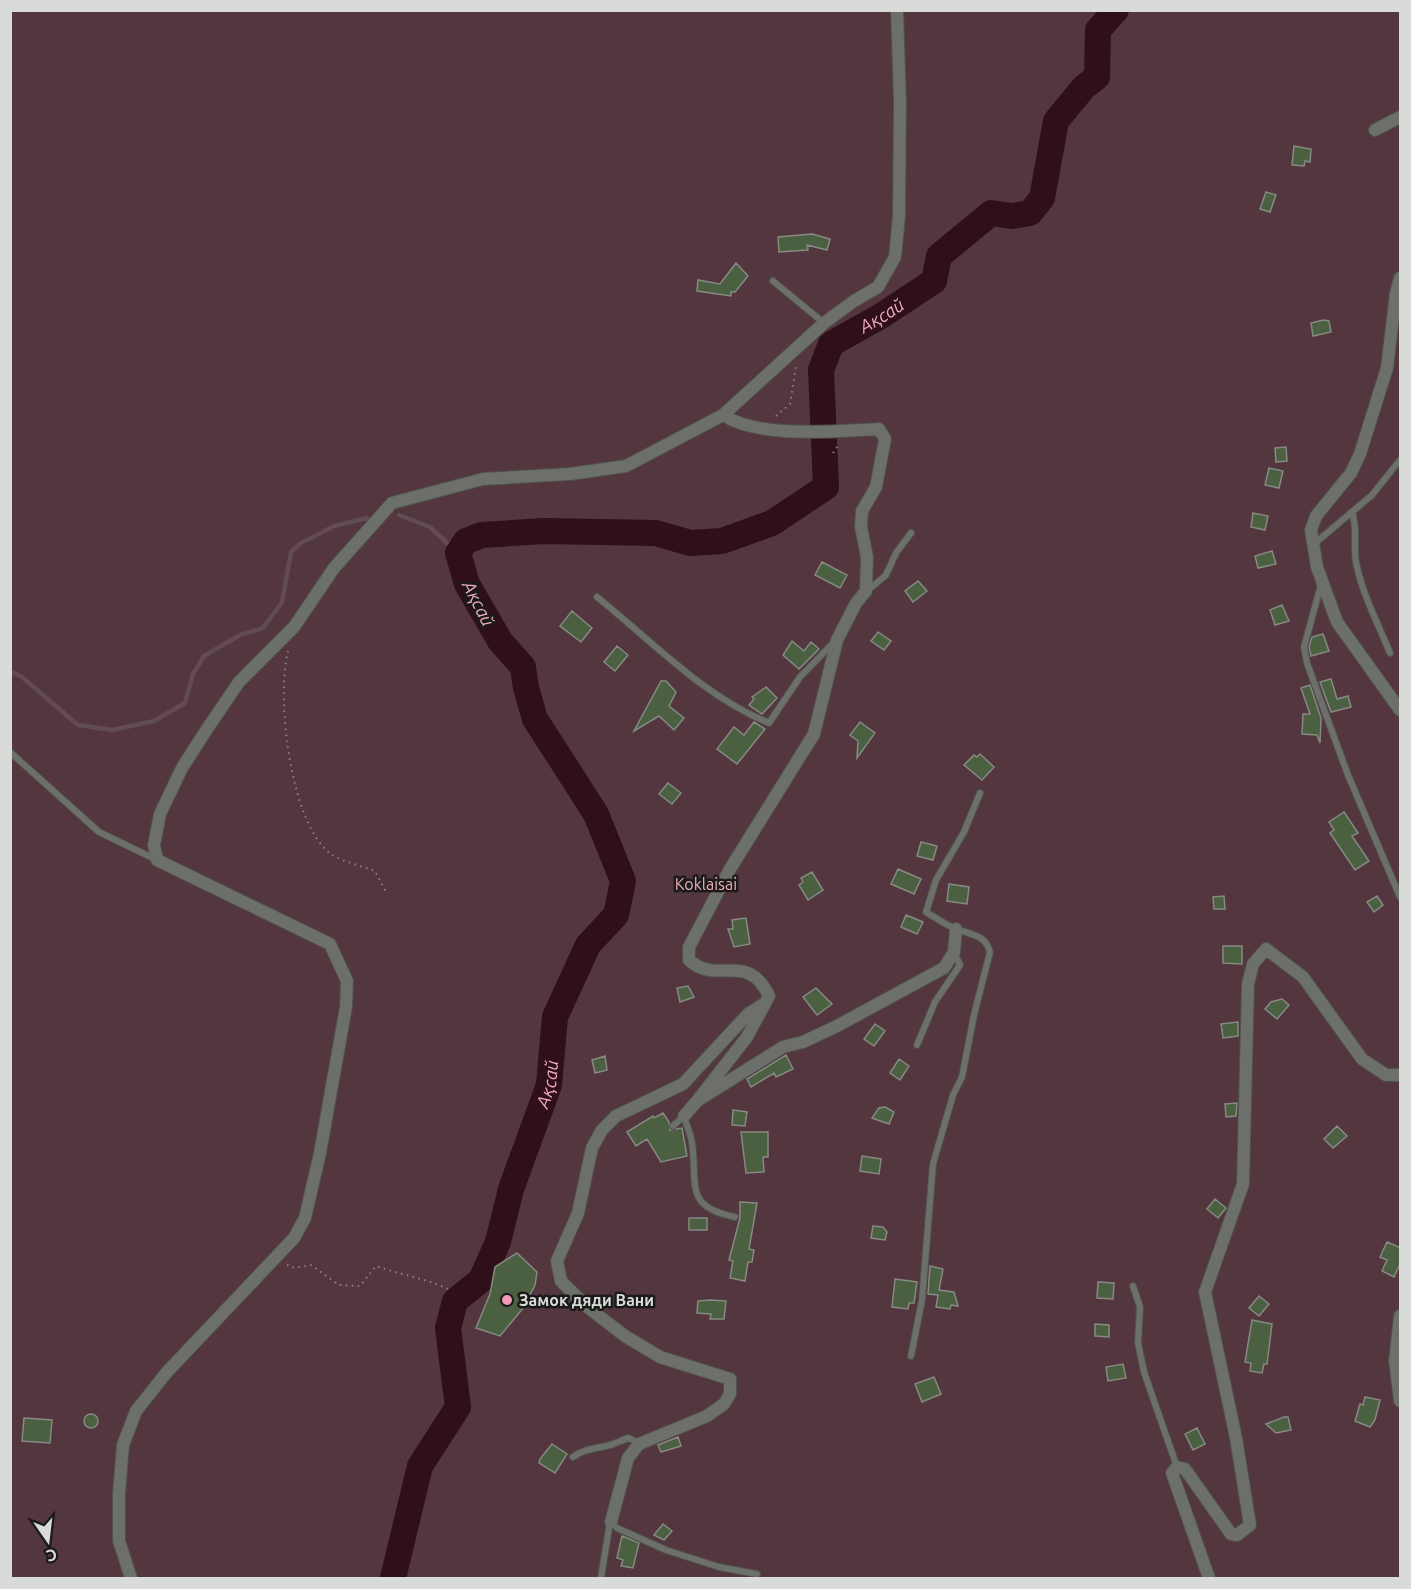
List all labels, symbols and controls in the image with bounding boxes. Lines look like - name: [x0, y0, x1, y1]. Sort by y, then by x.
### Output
- water label: Ақсай: [855, 294, 907, 337]
- water label: Ақсай: [459, 576, 499, 629]
- park label: Koklaisai: [675, 875, 737, 893]
- water label: Ақсай: [531, 1059, 561, 1111]
- place label: Замок дяди Вани: [519, 1291, 654, 1309]
- marker: Замок дяди Вани: [500, 1293, 514, 1307]
- north arrow: [18, 1511, 78, 1571]
- text: С: [44, 1546, 59, 1566]

